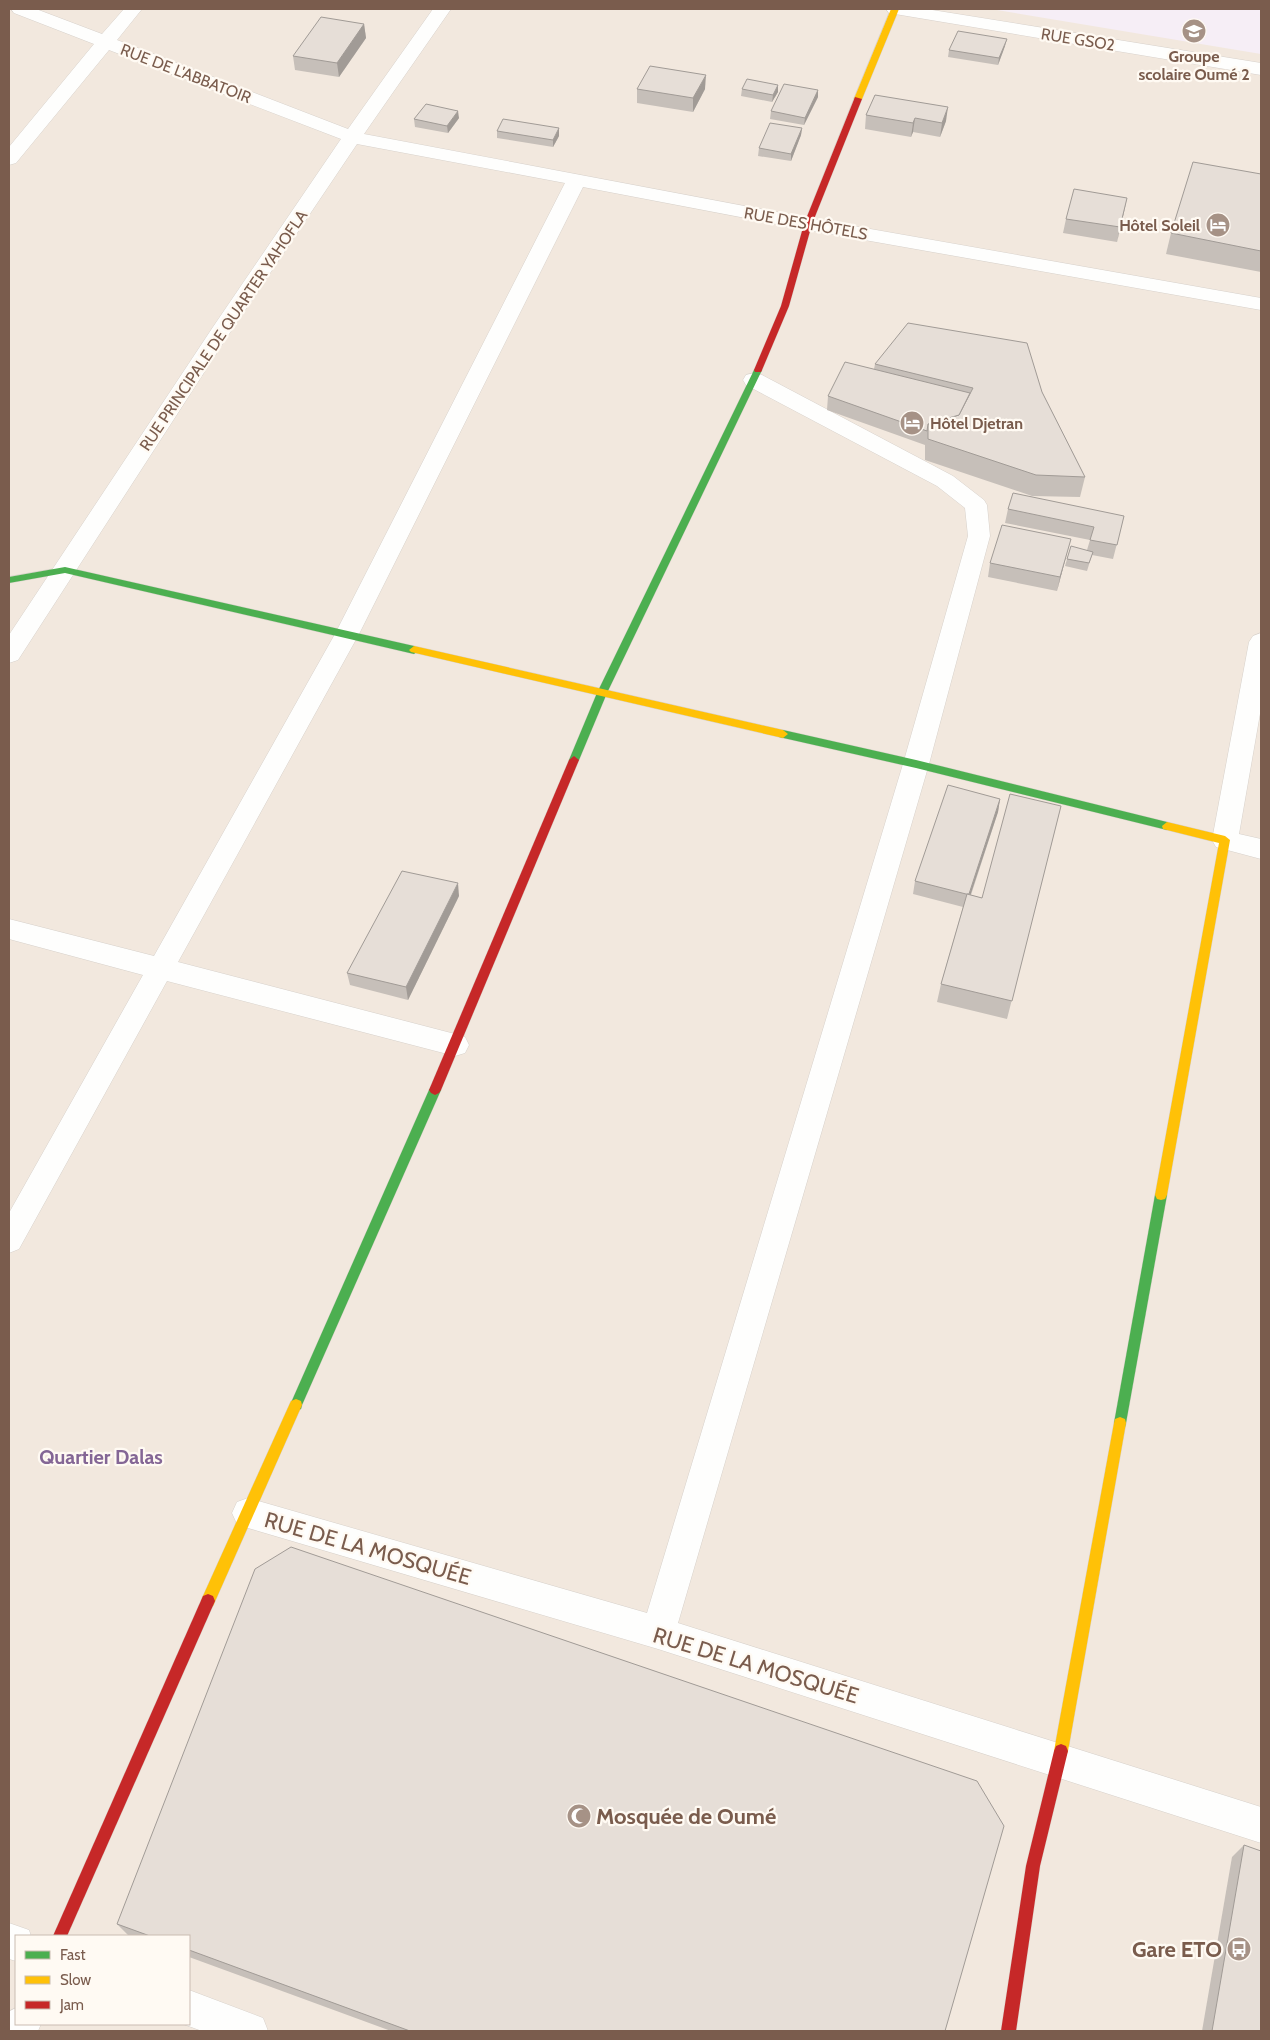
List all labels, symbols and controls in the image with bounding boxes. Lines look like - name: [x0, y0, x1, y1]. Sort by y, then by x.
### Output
- school or university icon: Groupe scolaire Oumé 2: [1181, 18, 1207, 44]
- street label: RUE GSO2: [1040, 24, 1116, 55]
- street label: RUE DE L'ABBATOIR: [118, 40, 254, 107]
- place label: Groupe scolaire Oumé 2: [1138, 47, 1250, 84]
- street label: RUE DES HÔTELS: [743, 203, 869, 244]
- street label: RUE PRINCIPALE DE QUARTER YAHOFLA: [136, 206, 311, 454]
- hotel icon: Hôtel Soleil: [1205, 212, 1231, 238]
- place label: Hôtel Soleil: [1119, 216, 1200, 235]
- hotel icon: Hôtel Djetran: [899, 410, 925, 436]
- place label: Hôtel Djetran: [930, 414, 1023, 433]
- district label: Quartier Dalas: [39, 1445, 163, 1469]
- street label: RUE DE LA MOSQUÉE: [261, 1506, 474, 1591]
- street label: RUE DE LA MOSQUÉE: [650, 1621, 862, 1710]
- mosque icon: Mosquée de Oumé: [566, 1803, 592, 1829]
- place label: Mosquée de Oumé: [596, 1803, 776, 1830]
- legend: [15, 1935, 190, 2025]
- place label: Gare ETO: [1132, 1936, 1222, 1963]
- bus stop icon: Gare ETO: [1226, 1936, 1252, 1962]
- text: Fast: [60, 1946, 85, 1964]
- text: Slow: [60, 1971, 91, 1989]
- text: Jam: [59, 1996, 84, 2014]

